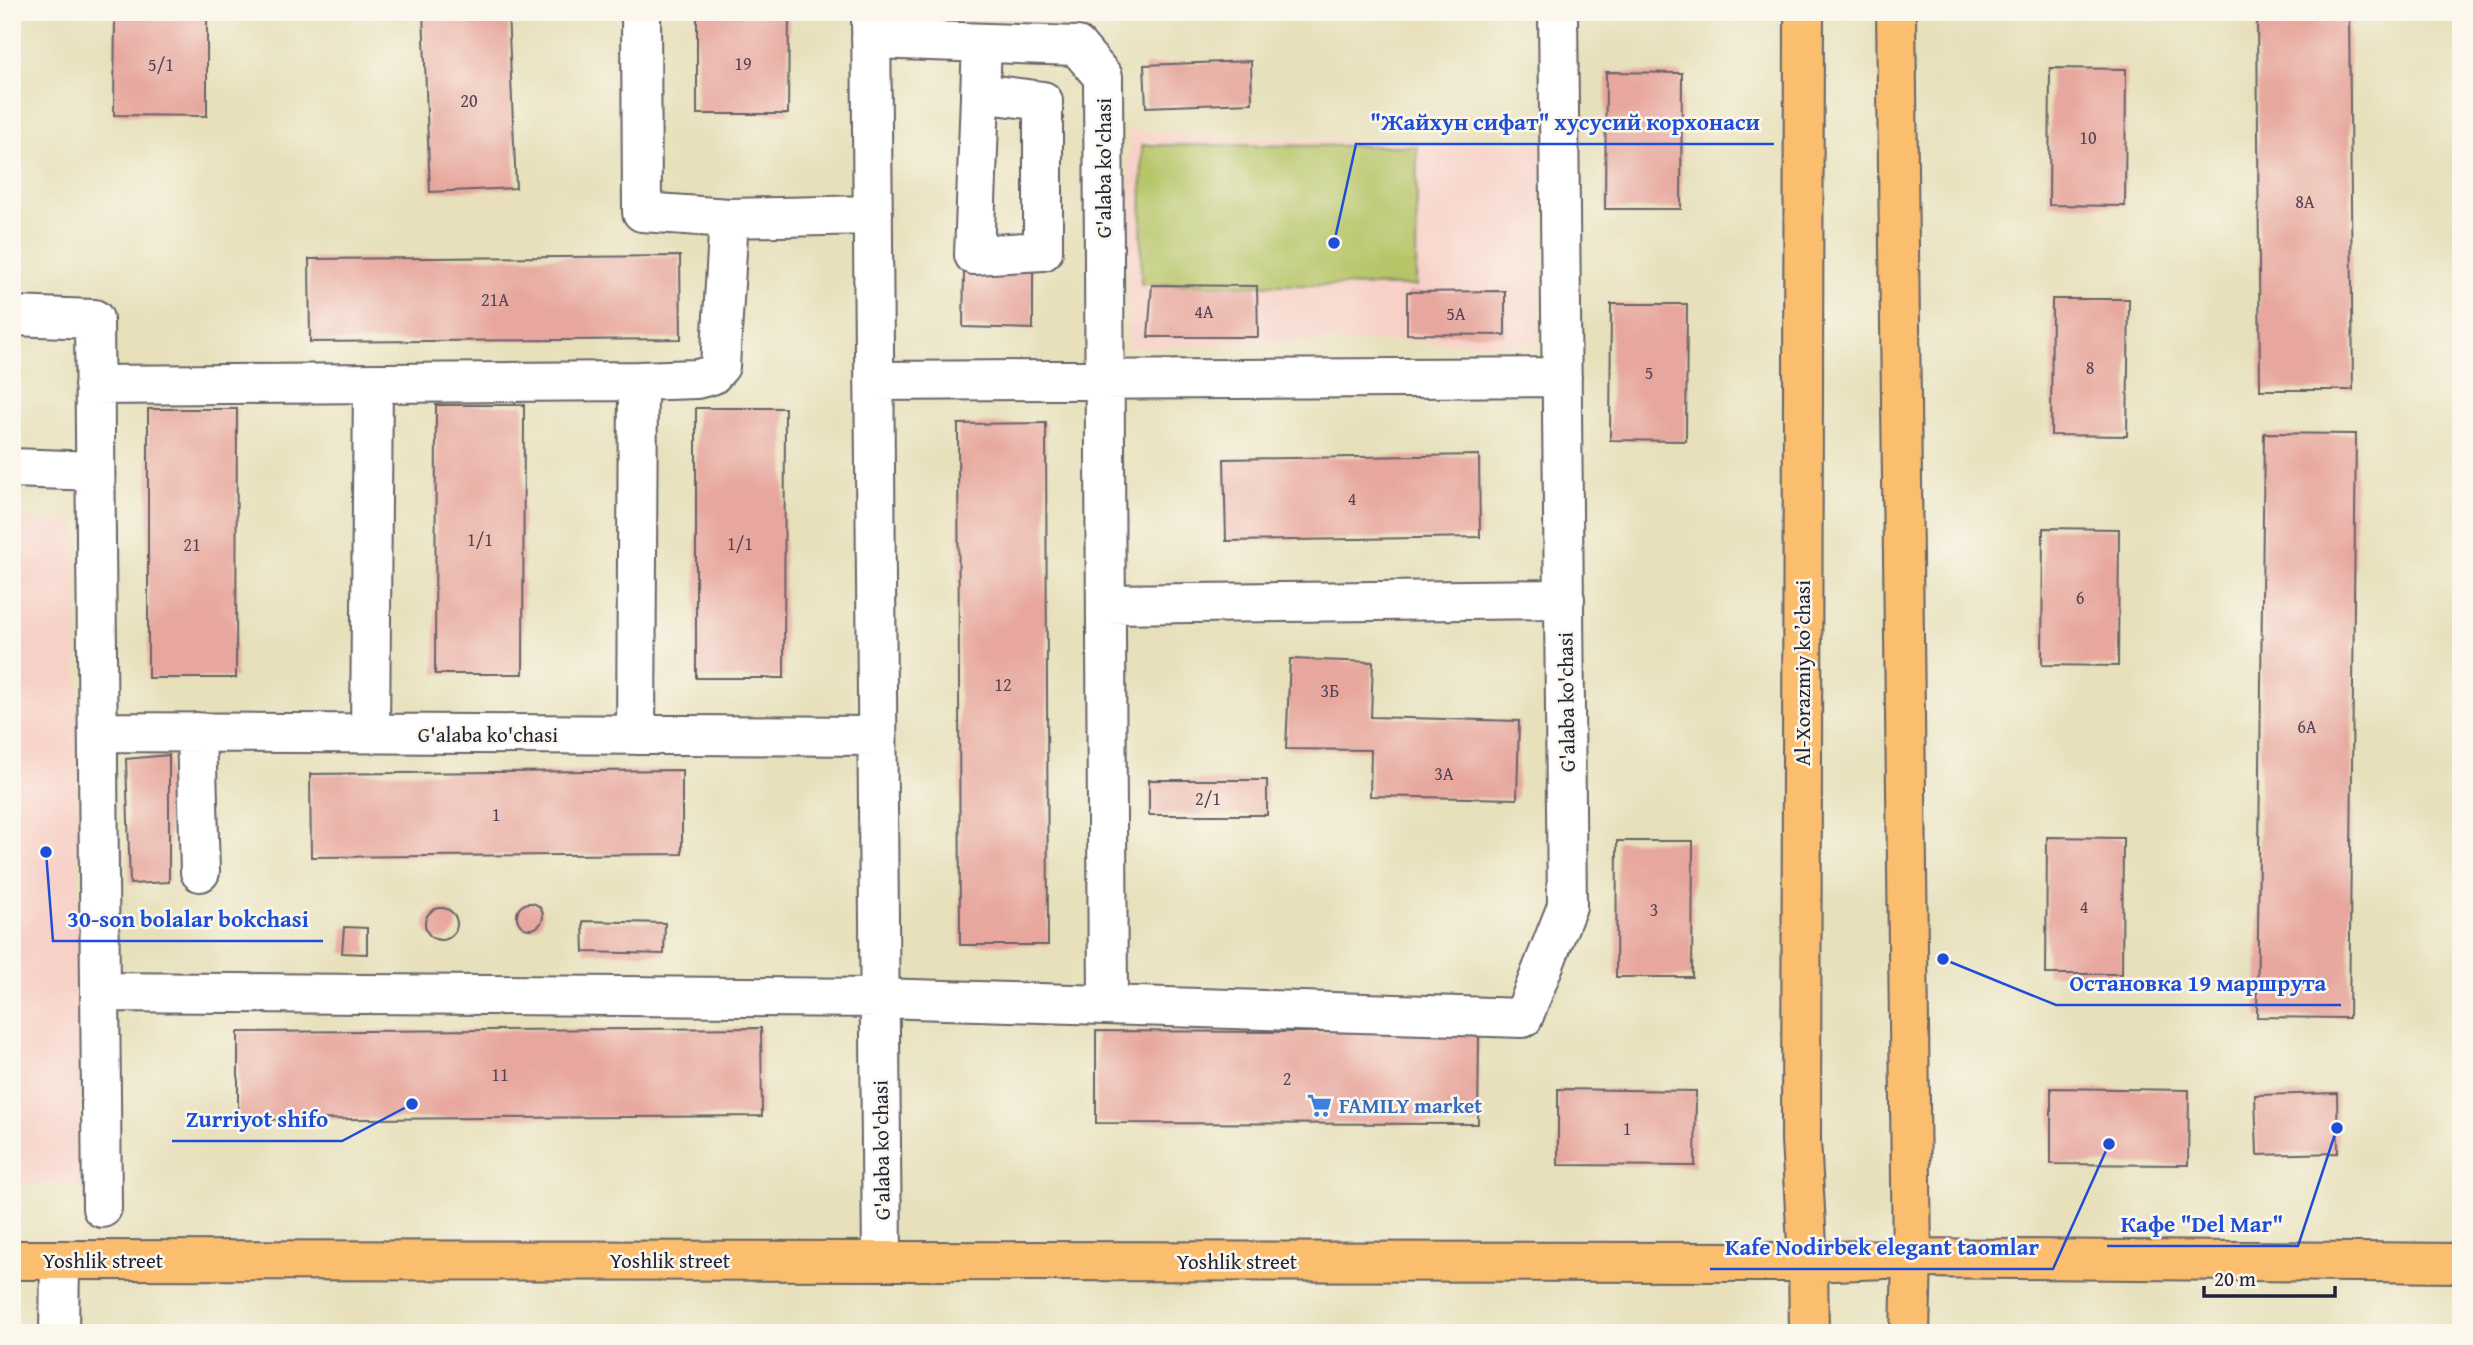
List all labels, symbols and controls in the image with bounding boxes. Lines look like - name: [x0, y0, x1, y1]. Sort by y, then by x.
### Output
- house number: 19: [734, 50, 752, 77]
- house number: 5/1: [148, 51, 174, 78]
- house number: 20: [460, 87, 478, 114]
- street label: G'alaba ko'chasi: [1088, 98, 1119, 238]
- callout: "Жайхун сифат" хусусий корхонаси: [1356, 100, 1774, 144]
- text: "Жайхун сифат" хусусий корхонаси: [1370, 105, 1760, 138]
- house number: 10: [2079, 124, 2097, 151]
- house number: 8А: [2295, 188, 2315, 215]
- house number: 21A: [481, 286, 509, 313]
- house number: 4A: [1194, 298, 1214, 325]
- house number: 5A: [1446, 300, 1466, 327]
- house number: 8: [2086, 354, 2094, 381]
- house number: 5: [1645, 359, 1653, 386]
- house number: 4: [1348, 485, 1356, 512]
- house number: 1/1: [467, 526, 493, 553]
- house number: 1/1: [727, 530, 753, 557]
- house number: 21: [183, 531, 201, 558]
- street label: Al-Xorazmiy ko’chasi: [1787, 580, 1818, 766]
- house number: 6: [2076, 584, 2084, 611]
- street label: G'alaba ko'chasi: [1549, 632, 1583, 772]
- house number: 12: [994, 671, 1012, 698]
- house number: 3Б: [1321, 677, 1339, 704]
- house number: 6А: [2297, 713, 2317, 740]
- street label: G'alaba ko'chasi: [418, 719, 558, 750]
- house number: 3А: [1434, 760, 1454, 787]
- house number: 2/1: [1195, 785, 1221, 812]
- house number: 1: [492, 801, 500, 828]
- house number: 4: [2080, 893, 2088, 920]
- house number: 3: [1650, 896, 1658, 923]
- callout: 30-son bolalar bokchasi: [53, 897, 323, 941]
- text: 30-son bolalar bokchasi: [67, 902, 309, 935]
- callout: Остановка 19 маршрута: [2056, 961, 2341, 1005]
- text: Остановка 19 маршрута: [2070, 966, 2327, 999]
- house number: 11: [491, 1061, 509, 1088]
- house number: 2: [1283, 1065, 1291, 1092]
- street label: G'alaba ko'chasi: [864, 1080, 898, 1220]
- place label: FAMILY market: [1339, 1090, 1482, 1121]
- supermarket icon: FAMILY market: [1305, 1091, 1333, 1119]
- callout: Zurriyot shifo: [172, 1097, 342, 1141]
- text: Zurriyot shifo: [186, 1102, 328, 1135]
- house number: 1: [1623, 1115, 1631, 1142]
- callout: Кафе "Del Mar": [2107, 1202, 2298, 1246]
- text: Кафе "Del Mar": [2121, 1207, 2283, 1240]
- callout: Kafe Nodirbek elegant taomlar: [1710, 1225, 2053, 1269]
- text: Kafe Nodirbek elegant taomlar: [1725, 1230, 2040, 1263]
- street label: Yoshlik street: [43, 1245, 164, 1276]
- street label: Yoshlik street: [610, 1245, 731, 1276]
- street label: Yoshlik street: [1177, 1246, 1298, 1277]
- scale bar: [2204, 1254, 2335, 1298]
- text: 20 m: [2214, 1263, 2256, 1294]

